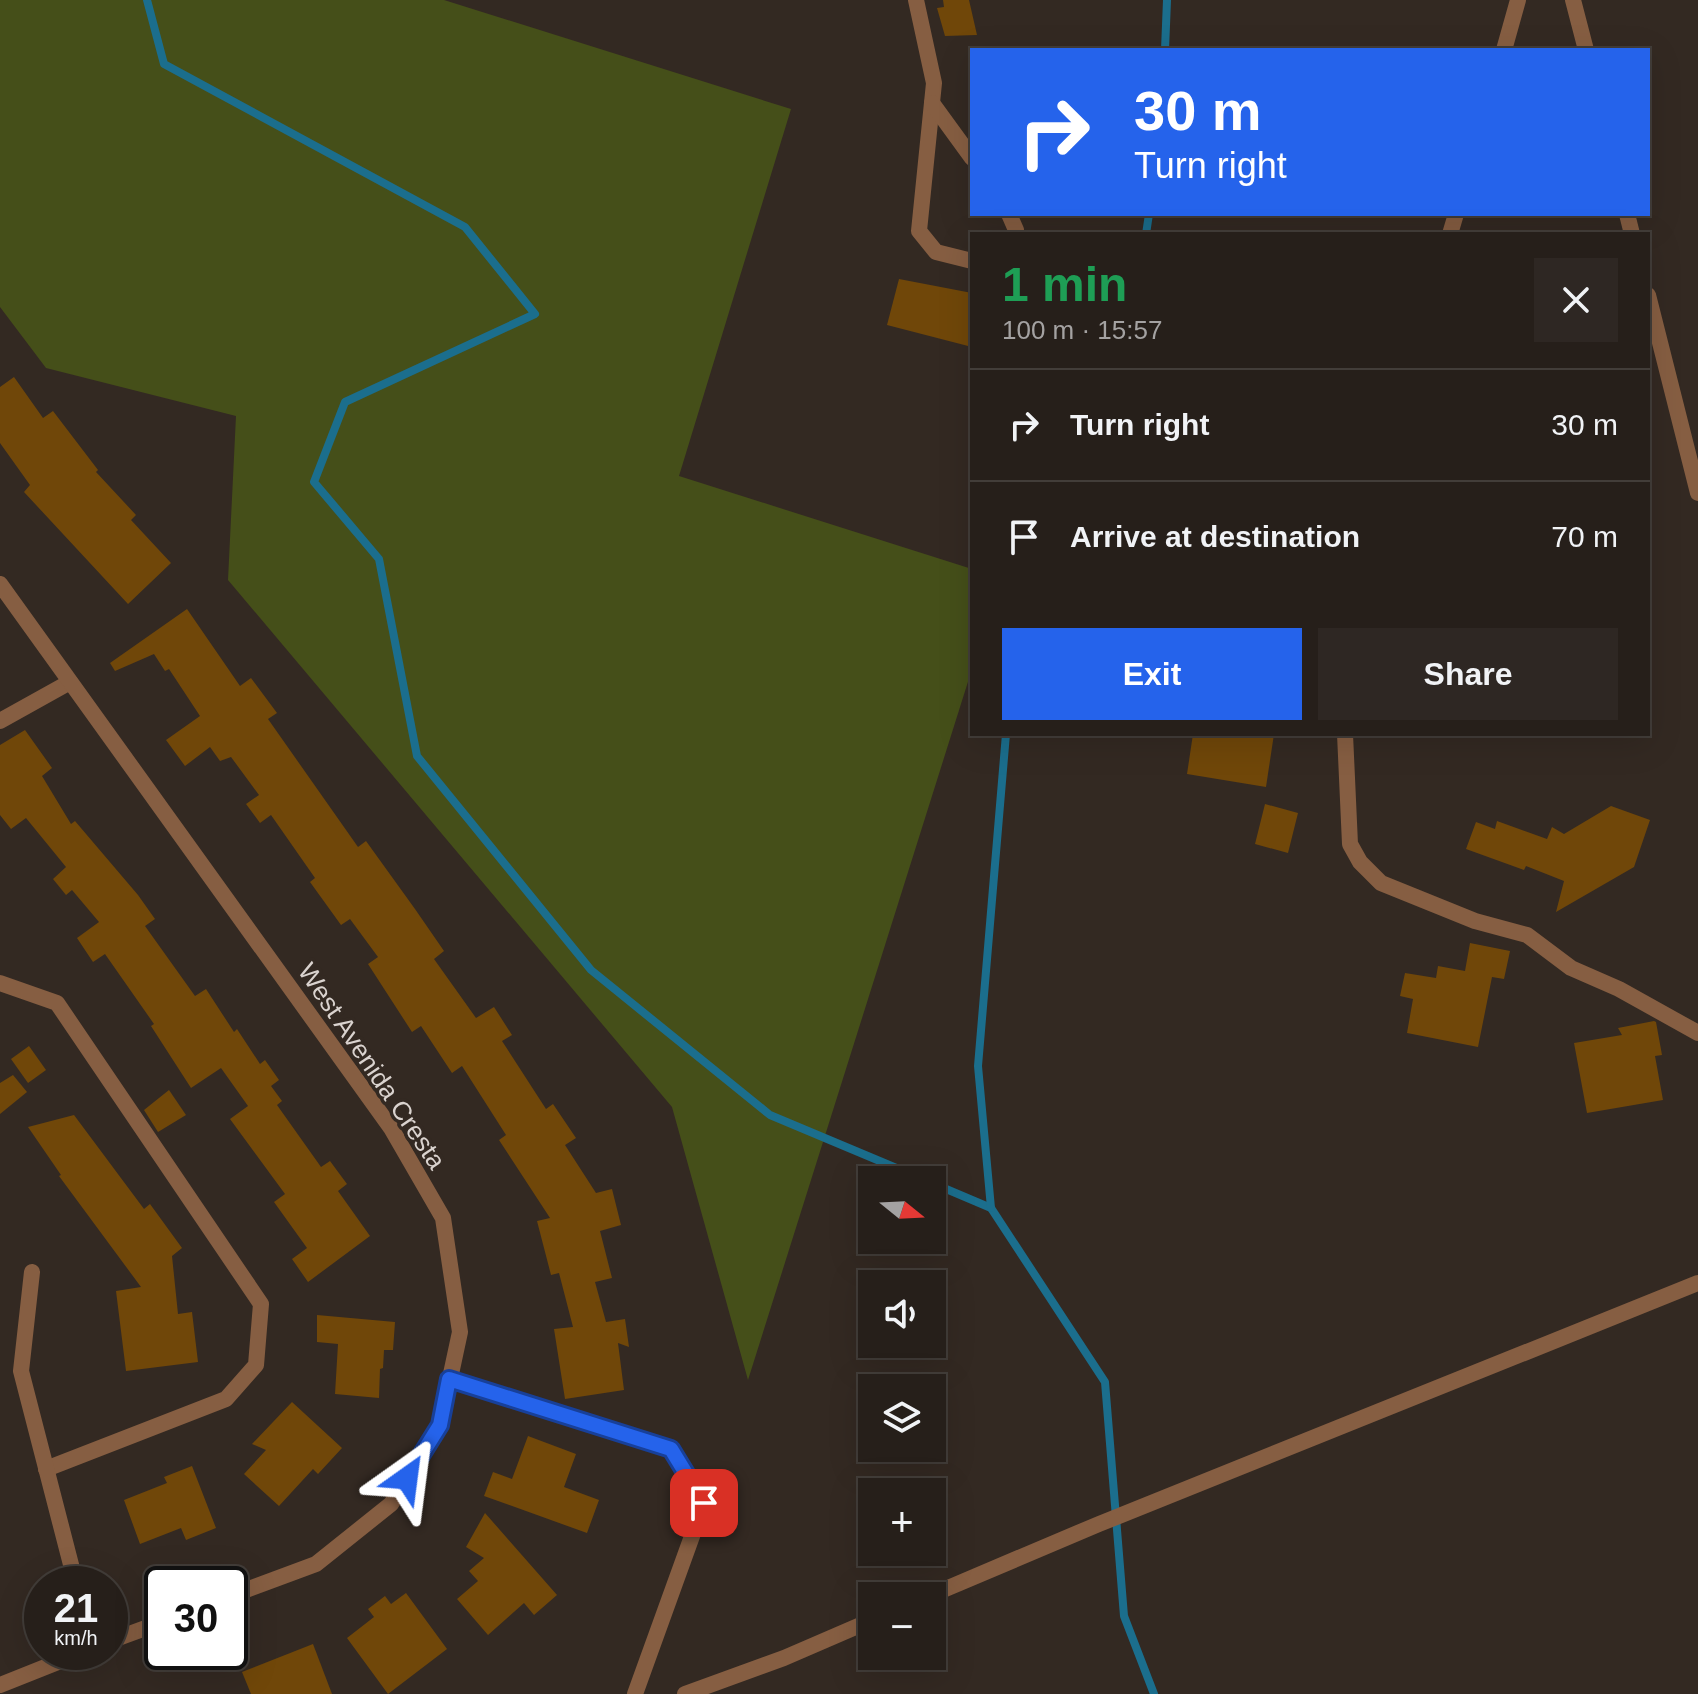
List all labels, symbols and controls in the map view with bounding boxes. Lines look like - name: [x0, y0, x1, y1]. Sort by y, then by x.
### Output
- text: 30 m: [1134, 79, 1262, 142]
- icon: right: [1002, 80, 1106, 184]
- text: Turn right: [1134, 145, 1287, 186]
- text: 1 min: [1002, 258, 1127, 311]
- button: close: [1534, 258, 1618, 342]
- text: 100 m · 15:57: [1002, 315, 1162, 345]
- icon: right: [1002, 403, 1046, 447]
- text: Turn right: [1070, 408, 1209, 441]
- text: 30 m: [1551, 408, 1618, 441]
- icon: arrive: [1002, 515, 1046, 559]
- text: Arrive at destination: [1070, 520, 1360, 553]
- text: 70 m: [1551, 520, 1618, 553]
- button: Exit: [1002, 628, 1302, 720]
- button: Share: [1318, 628, 1618, 720]
- street label: West Avenida Cresta: [292, 957, 452, 1175]
- north arrow: [858, 1166, 946, 1254]
- map controls: [858, 1166, 946, 1670]
- button: sound: [858, 1270, 946, 1358]
- button: layers: [858, 1374, 946, 1462]
- position arrow: [365, 1436, 449, 1520]
- pin: [670, 1469, 738, 1537]
- button: +: [858, 1478, 946, 1566]
- icon: arrive: [682, 1481, 726, 1525]
- speed limit sign: 30: [144, 1566, 248, 1670]
- button: −: [858, 1582, 946, 1670]
- text: 21: [54, 1586, 98, 1630]
- text: km/h: [54, 1627, 98, 1649]

